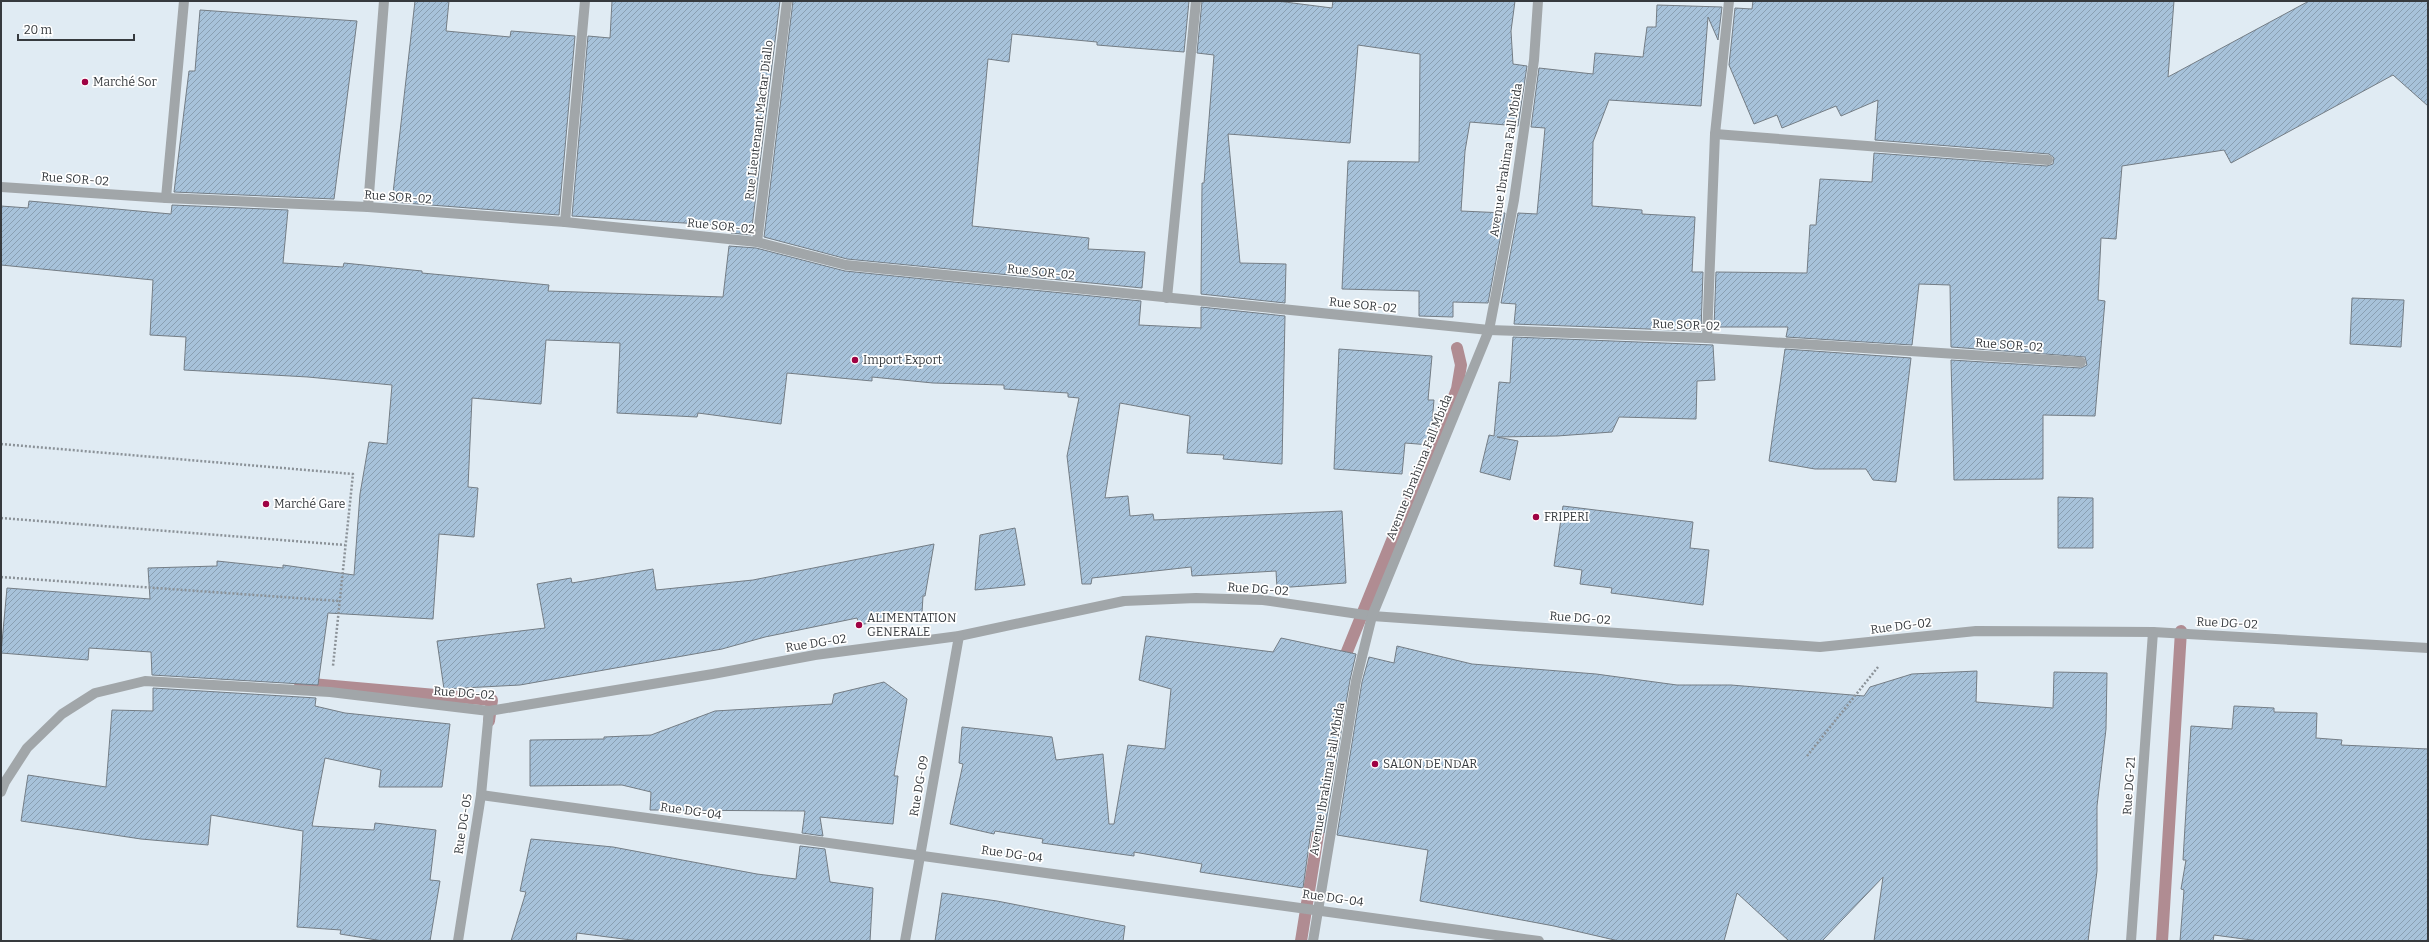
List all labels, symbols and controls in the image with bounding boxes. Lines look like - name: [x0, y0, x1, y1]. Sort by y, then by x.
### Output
- scale bar: [18, 16, 134, 42]
- text: 20 m: [24, 23, 53, 37]
- street label: Rue Lieutenant Mactar Diallo: [742, 39, 776, 201]
- place label: Marché Sor: [93, 75, 157, 89]
- marker: Marché Sor: [80, 77, 90, 87]
- street label: Avenue Ibrahima Fall Mbida: [1487, 82, 1525, 238]
- street label: Rue SOR-02: [41, 170, 109, 188]
- street label: Rue SOR-02: [364, 188, 432, 206]
- street label: Rue SOR-02: [687, 215, 755, 237]
- street label: Rue SOR-02: [1007, 261, 1075, 283]
- street label: Rue SOR-02: [1329, 294, 1397, 316]
- street label: Rue SOR-02: [1652, 317, 1720, 333]
- street label: Rue SOR-02: [1975, 336, 2043, 354]
- place label: Import Export: [863, 353, 943, 367]
- marker: Import Export: [850, 355, 860, 365]
- street label: Avenue Ibrahima Fall Mbida: [1383, 392, 1455, 542]
- place label: Marché Gare: [274, 497, 345, 511]
- marker: Marché Gare: [261, 499, 271, 509]
- place label: FRIPERI: [1544, 510, 1589, 524]
- marker: FRIPERI: [1531, 512, 1541, 522]
- street label: Rue DG-02: [1227, 580, 1289, 598]
- street label: Rue DG-02: [1549, 609, 1611, 627]
- place label: ALIMENTATION GENERALE: [867, 611, 957, 639]
- street label: Rue DG-02: [2196, 614, 2258, 632]
- street label: Rue DG-02: [1870, 615, 1932, 637]
- marker: ALIMENTATION GENERALE: [854, 620, 864, 630]
- street label: Rue DG-02: [785, 631, 847, 655]
- street label: Rue DG-02: [433, 684, 495, 702]
- street label: Avenue Ibrahima Fall Mbida: [1307, 701, 1347, 857]
- street label: Rue DG-09: [907, 754, 931, 818]
- street label: Rue DG-21: [2120, 756, 2138, 816]
- place label: SALON DE NDAR: [1383, 757, 1477, 771]
- marker: SALON DE NDAR: [1370, 759, 1380, 769]
- street label: Rue DG-05: [451, 793, 475, 855]
- street label: Rue DG-04: [659, 800, 723, 822]
- street label: Rue DG-04: [980, 843, 1044, 865]
- street label: Rue DG-04: [1301, 887, 1365, 909]

